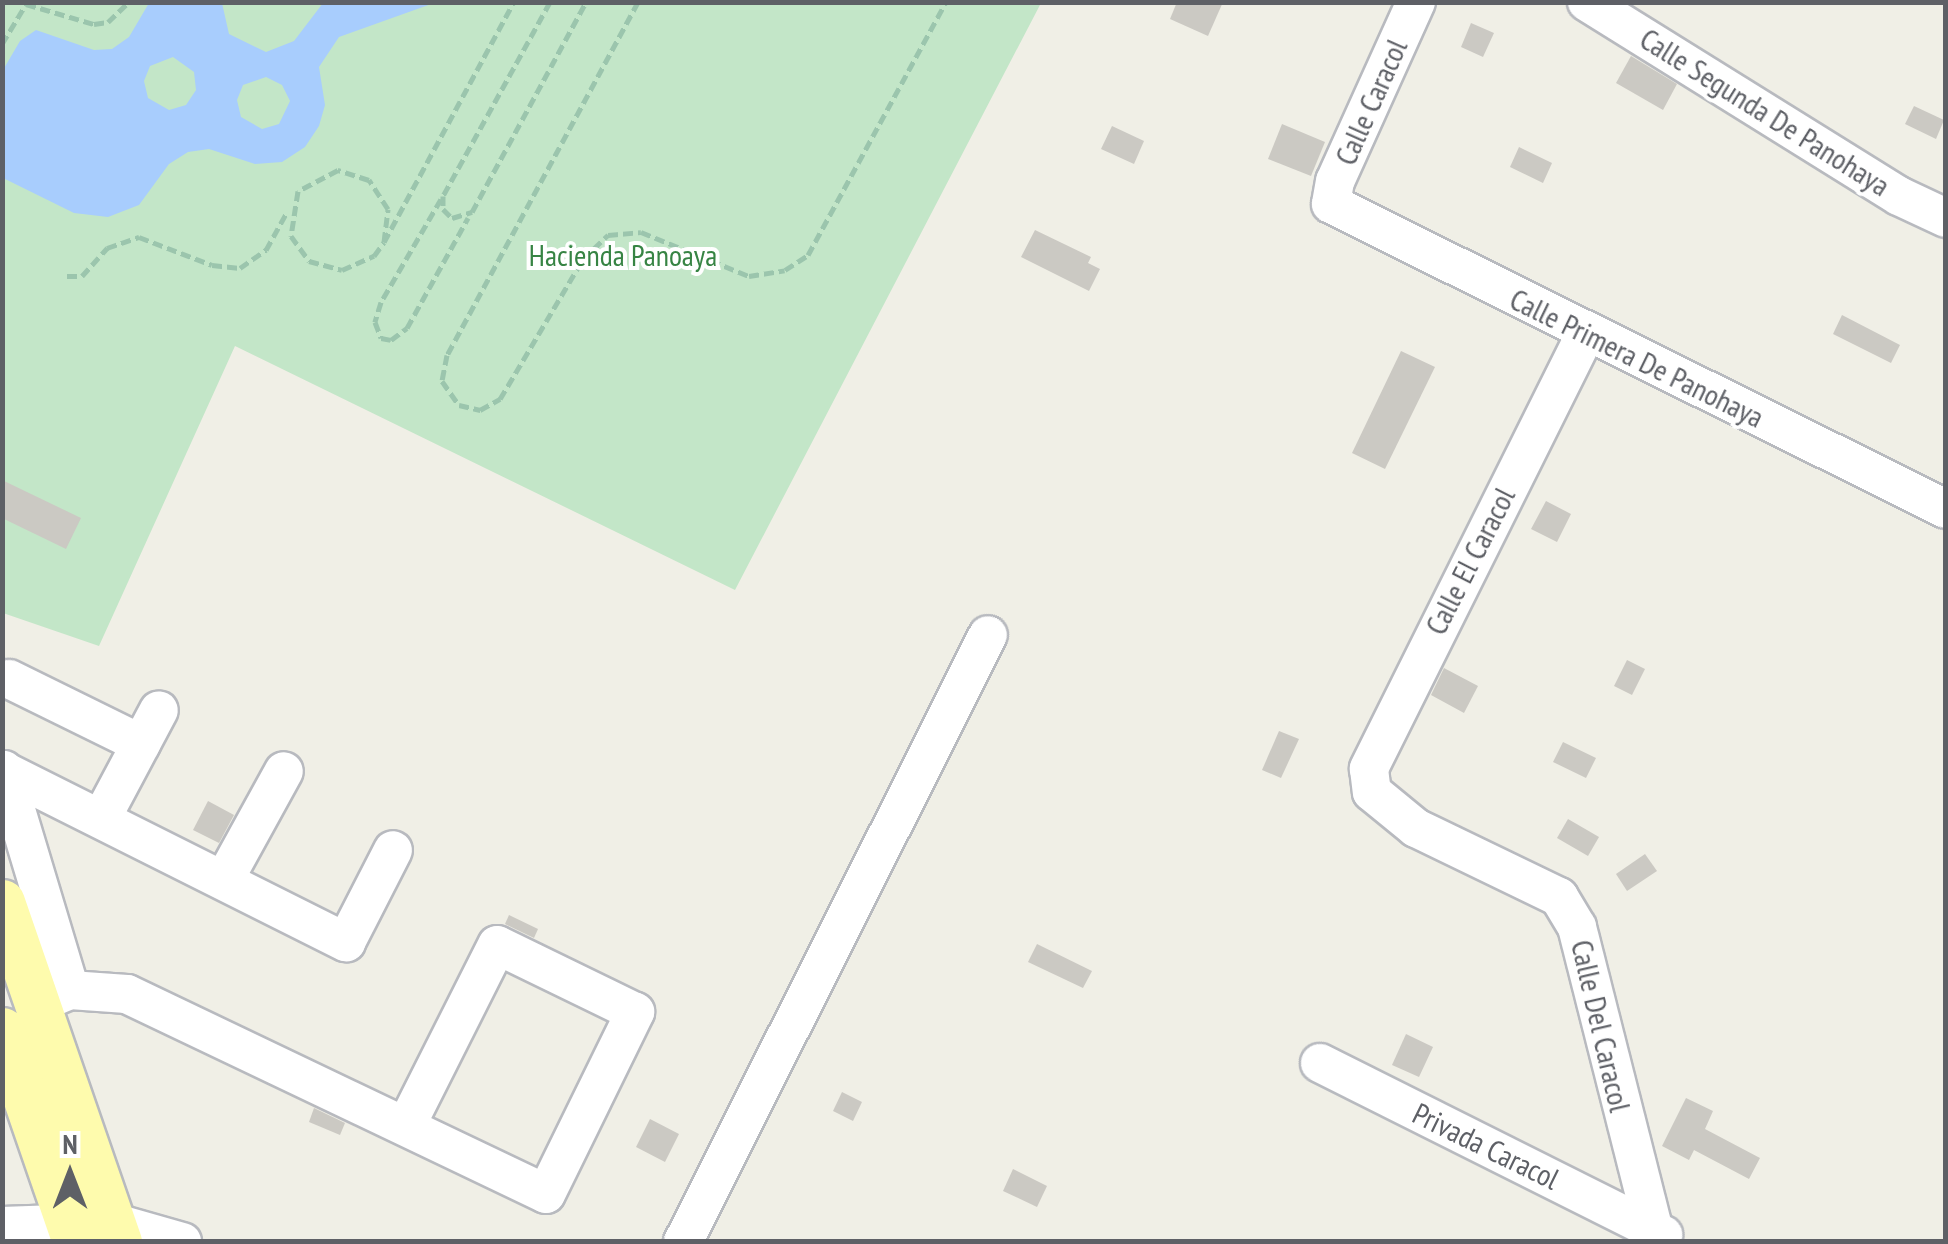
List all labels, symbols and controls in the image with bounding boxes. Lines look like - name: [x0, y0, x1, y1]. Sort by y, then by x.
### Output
- street label: Calle Segunda De Panohaya: [1634, 21, 1896, 203]
- street label: Calle Caracol: [1327, 34, 1415, 170]
- park label: Hacienda Panoaya: [529, 237, 717, 273]
- street label: Calle Primera De Panohaya: [1504, 281, 1770, 435]
- street label: Calle El Caracol: [1418, 482, 1522, 640]
- street label: Calle Del Caracol: [1564, 937, 1638, 1115]
- street label: Privada Caracol: [1407, 1095, 1565, 1197]
- north arrow: [20, 1124, 120, 1224]
- text: N: [62, 1125, 78, 1162]

